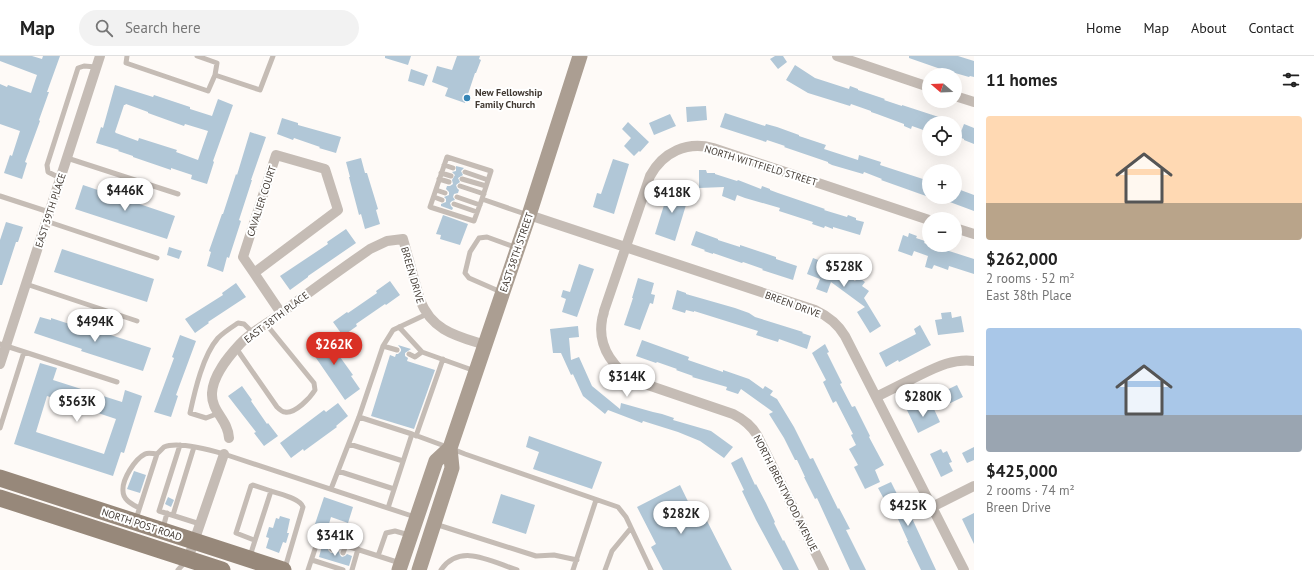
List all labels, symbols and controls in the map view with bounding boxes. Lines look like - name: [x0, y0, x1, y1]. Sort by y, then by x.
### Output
- search box: [79, 10, 359, 46]
- text: Map: [20, 16, 55, 40]
- icon: search: [93, 17, 115, 39]
- text: Search here: [125, 18, 201, 37]
- text: Home: [1086, 19, 1121, 37]
- text: Map: [1143, 19, 1169, 37]
- text: About: [1191, 19, 1227, 37]
- text: Contact: [1249, 19, 1294, 37]
- north arrow: [922, 68, 962, 108]
- map controls: [922, 68, 962, 252]
- text: 11 homes: [986, 69, 1057, 91]
- icon: filters: [1280, 69, 1302, 91]
- place label: New Fellowship Family Church: [475, 86, 543, 111]
- marker: New Fellowship Family Church: [462, 93, 472, 103]
- button: locate: [922, 116, 962, 156]
- street label: NORTH WITTFIELD STREET: [703, 142, 819, 189]
- icon: home: [1108, 142, 1180, 214]
- street label: CAVALIER COURT: [244, 164, 279, 238]
- button: +: [922, 164, 962, 204]
- street label: EAST 39TH PLACE: [32, 171, 69, 249]
- pin: $446K: [97, 178, 153, 212]
- pin: $418K: [644, 180, 700, 214]
- text: $446K: [106, 182, 144, 199]
- text: $418K: [653, 184, 691, 201]
- street label: EAST 38TH STREET: [497, 210, 536, 294]
- button: −: [922, 212, 962, 252]
- street label: BREEN DRIVE: [398, 245, 427, 305]
- text: $262,000: [986, 248, 1058, 270]
- pin: $528K: [816, 254, 872, 288]
- text: $528K: [825, 258, 863, 275]
- text: 2 rooms · 52 m²: [986, 270, 1075, 287]
- text: East 38th Place: [986, 287, 1072, 304]
- street label: BREEN DRIVE: [763, 288, 822, 321]
- street label: EAST 38TH PLACE: [241, 289, 311, 346]
- pin: $494K: [67, 309, 123, 343]
- text: $494K: [76, 313, 114, 330]
- pin: $262K: [306, 332, 362, 366]
- text: $262K: [315, 336, 353, 353]
- icon: home: [1108, 354, 1180, 426]
- pin: $314K: [599, 364, 655, 398]
- text: $314K: [608, 368, 646, 385]
- pin: $280K: [895, 384, 951, 418]
- text: $280K: [904, 388, 942, 405]
- pin: $563K: [49, 389, 105, 423]
- text: $563K: [58, 393, 96, 410]
- street label: NORTH BRENTWOOD AVENUE: [750, 433, 821, 554]
- text: $425,000: [986, 460, 1058, 482]
- text: 2 rooms · 74 m²: [986, 482, 1075, 499]
- pin: $425K: [880, 493, 936, 527]
- text: $425K: [889, 497, 927, 514]
- text: Breen Drive: [986, 499, 1051, 516]
- pin: $282K: [653, 501, 709, 535]
- street label: NORTH POST ROAD: [100, 505, 184, 544]
- text: $282K: [662, 505, 700, 522]
- pin: $341K: [307, 523, 363, 557]
- text: $341K: [316, 527, 354, 544]

